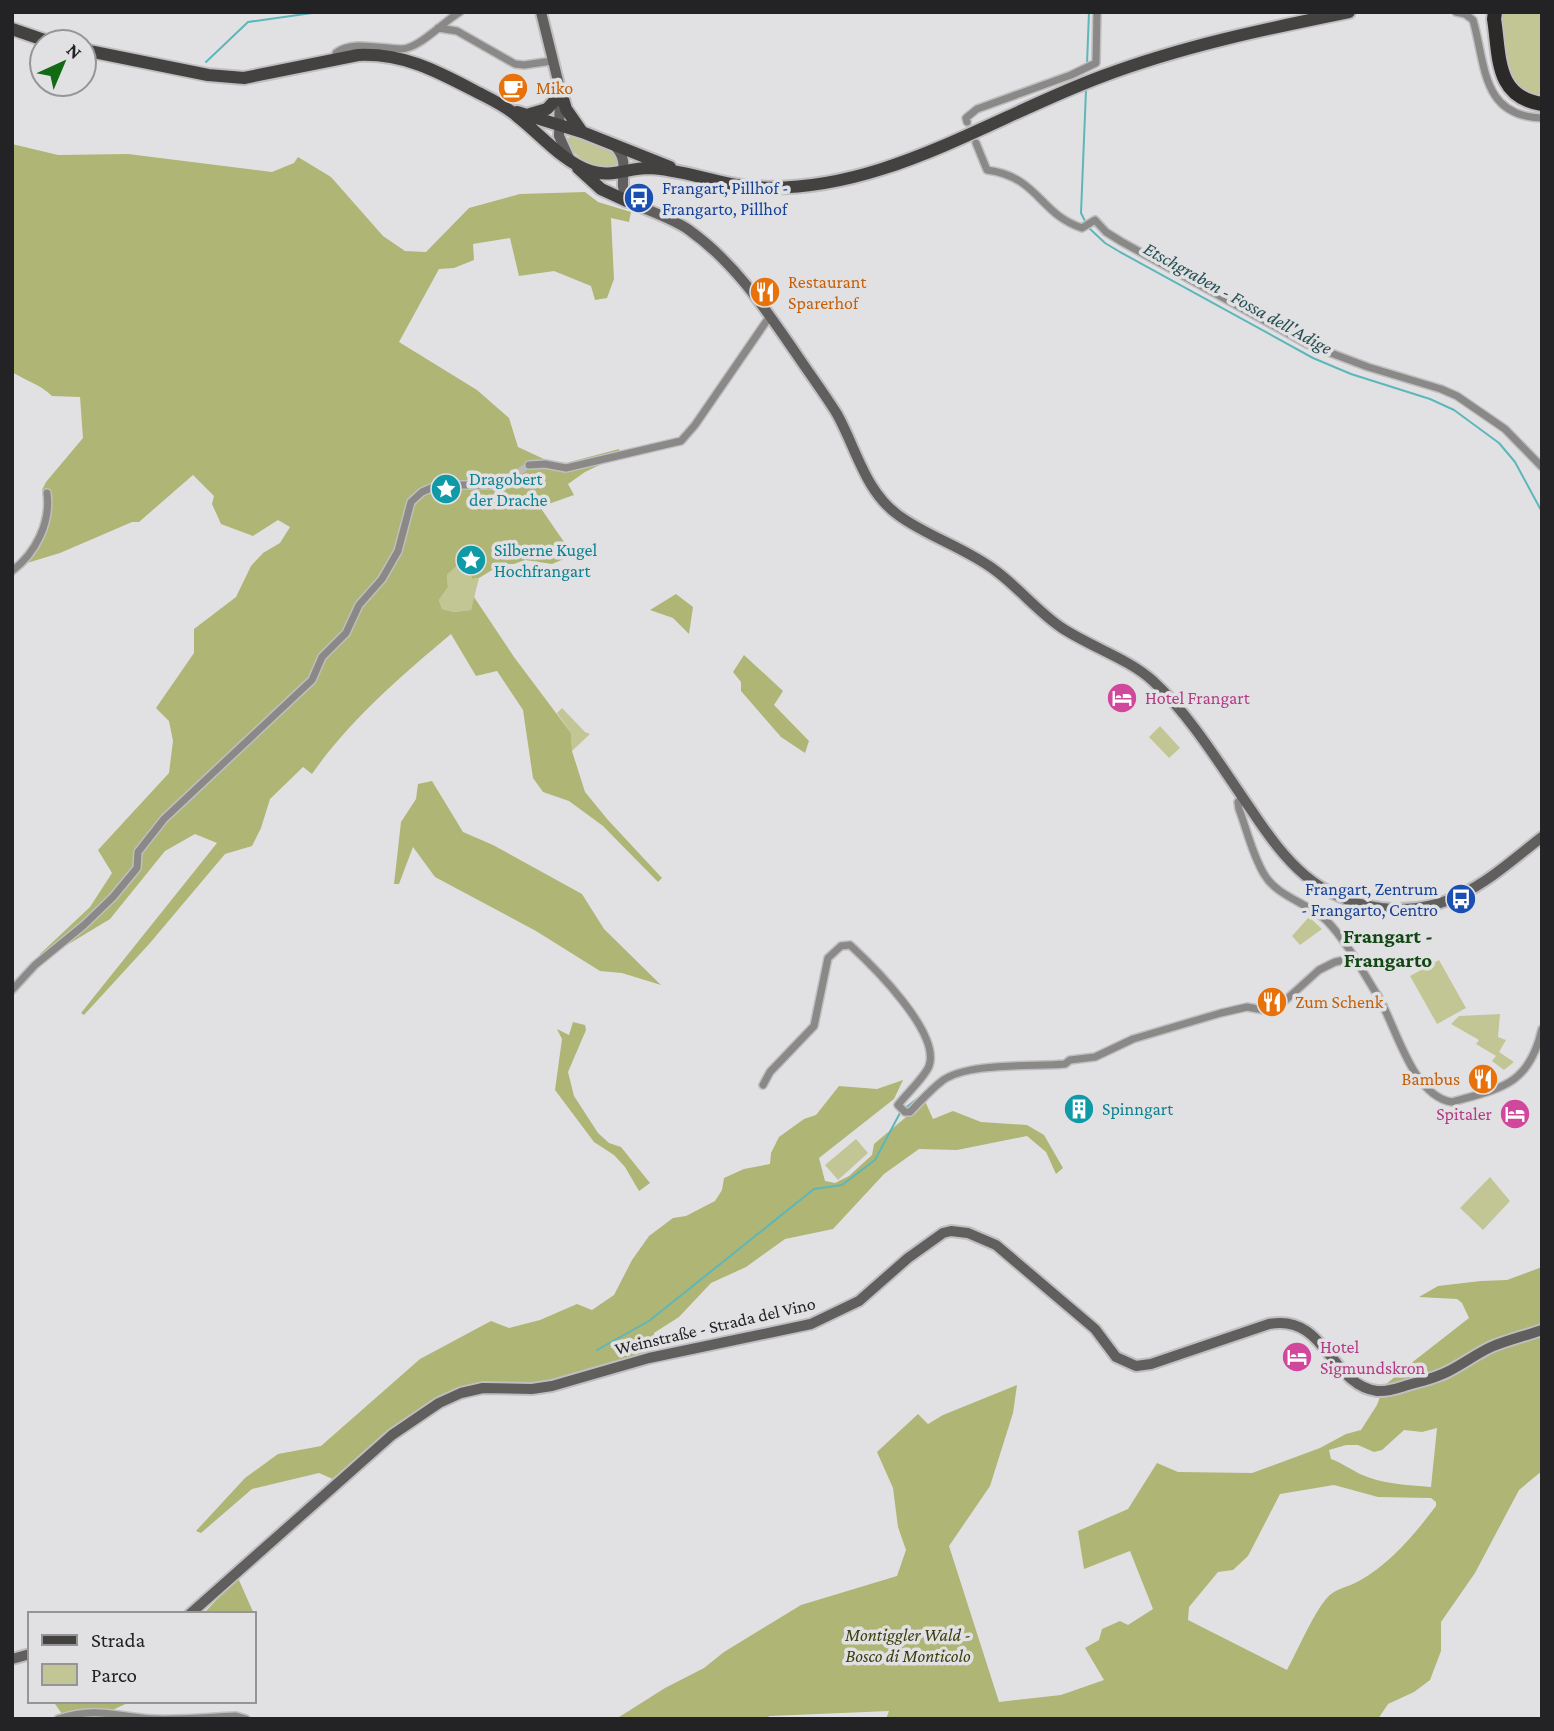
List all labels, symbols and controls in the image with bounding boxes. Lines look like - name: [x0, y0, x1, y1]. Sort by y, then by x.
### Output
- north arrow: [28, 28, 98, 98]
- text: N: [63, 39, 86, 63]
- cafe icon: Miko: [496, 71, 530, 105]
- place label: Miko: [536, 78, 573, 98]
- place label: Frangart, Pillhof - Frangarto, Pillhof: [662, 178, 789, 219]
- bus stop icon: Frangart, Pillhof - Frangarto, Pillhof: [622, 181, 656, 215]
- water label: Etschgraben - Fossa dell'Adige: [1140, 237, 1336, 359]
- place label: Restaurant Sparerhof: [788, 272, 868, 313]
- restaurant icon: Restaurant Sparerhof: [748, 275, 782, 309]
- place label: Dragobert der Drache: [469, 469, 548, 510]
- place icon: Dragobert der Drache: [429, 472, 463, 506]
- place label: Silberne Kugel Hochfrangart: [494, 540, 597, 581]
- place icon: Silberne Kugel Hochfrangart: [454, 543, 488, 577]
- hotel icon: Hotel Frangart: [1105, 681, 1139, 715]
- place label: Hotel Frangart: [1145, 688, 1251, 708]
- place label: Frangart, Zentrum - Frangarto, Centro: [1301, 879, 1439, 920]
- bus stop icon: Frangart, Zentrum - Frangarto, Centro: [1444, 882, 1478, 916]
- district label: Frangart - Frangarto: [1343, 924, 1433, 972]
- restaurant icon: Zum Schenk: [1255, 985, 1289, 1019]
- place label: Zum Schenk: [1295, 992, 1384, 1012]
- restaurant icon: Bambus: [1466, 1062, 1500, 1096]
- place label: Bambus: [1402, 1069, 1460, 1089]
- building icon: Spinngart: [1062, 1092, 1096, 1126]
- hotel icon: Spitaler: [1498, 1097, 1532, 1131]
- place label: Spinngart: [1102, 1099, 1174, 1119]
- place label: Spitaler: [1436, 1104, 1493, 1124]
- street label: Weinstraße - Strada del Vino: [613, 1293, 817, 1359]
- place label: Hotel Sigmundskron: [1320, 1337, 1426, 1378]
- hotel icon: Hotel Sigmundskron: [1280, 1340, 1314, 1374]
- legend: [28, 1612, 256, 1703]
- park label: Montiggler Wald - Bosco di Monticolo: [844, 1625, 971, 1666]
- text: Strada: [91, 1628, 146, 1652]
- text: Parco: [91, 1663, 137, 1687]

